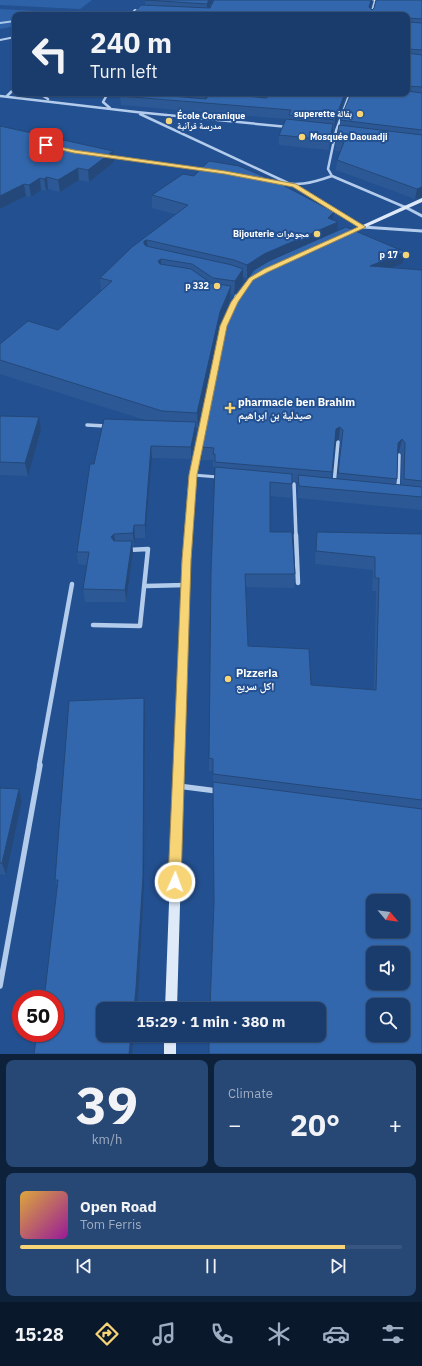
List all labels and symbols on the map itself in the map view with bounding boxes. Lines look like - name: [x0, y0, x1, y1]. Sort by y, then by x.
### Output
- place label: superette بقالة: [294, 108, 353, 119]
- place label: École Coranique مدرسة قرآنية: [177, 109, 245, 131]
- marker: superette بقالة: [355, 109, 365, 119]
- marker: École Coranique مدرسة قرآنية: [164, 116, 174, 126]
- pin: [29, 128, 63, 162]
- place label: Mosquée Daouadji: [310, 131, 388, 142]
- marker: Mosquée Daouadji: [297, 132, 307, 142]
- place label: Bijouterie مجوهرات: [233, 228, 309, 239]
- marker: Bijouterie مجوهرات: [312, 229, 322, 239]
- place label: p 17: [380, 249, 398, 260]
- marker: p 17: [401, 250, 411, 260]
- place label: p 332: [185, 280, 209, 291]
- marker: p 332: [212, 281, 222, 291]
- place label: pharmacie ben Brahim صيدلية بن ابراهيم: [238, 395, 355, 423]
- marker: pharmacie ben Brahim صيدلية بن ابراهيم: [225, 403, 235, 413]
- place label: Pizzeria اكل سريع: [236, 666, 278, 694]
- marker: Pizzeria اكل سريع: [223, 674, 233, 684]
- position arrow: [154, 861, 196, 903]
- north arrow: [366, 894, 410, 938]
- speed limit sign: 50: [12, 990, 64, 1042]

